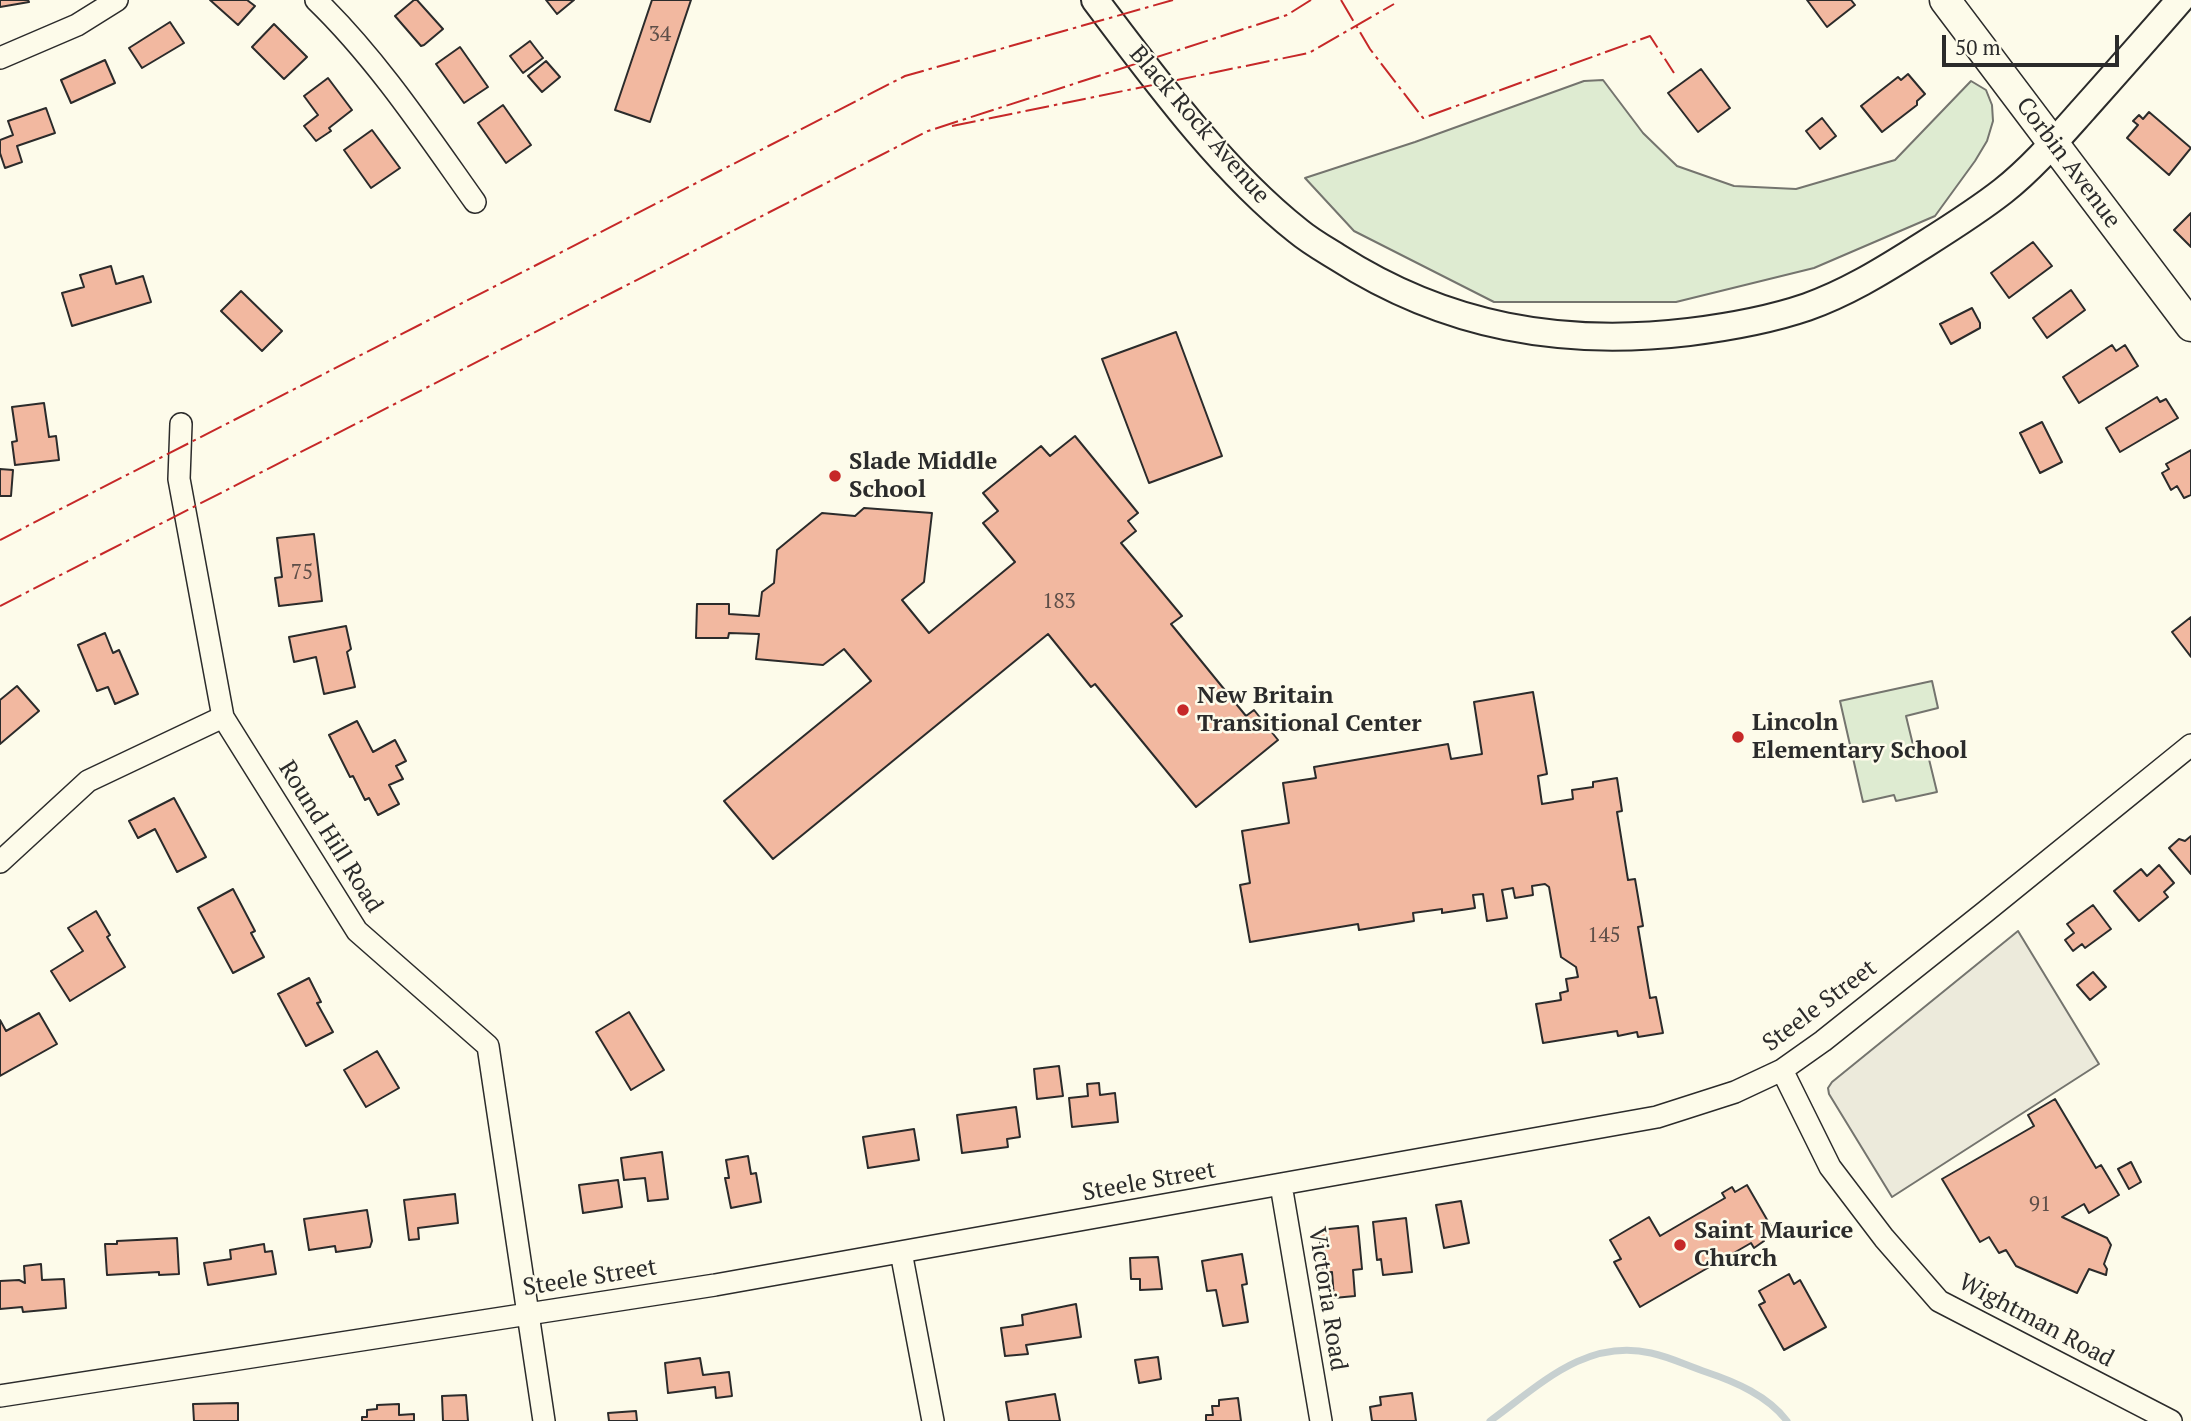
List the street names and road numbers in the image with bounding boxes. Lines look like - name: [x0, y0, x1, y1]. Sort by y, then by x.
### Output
- street label: Black Rock Avenue: [1123, 40, 1275, 210]
- street label: Corbin Avenue: [2009, 92, 2127, 234]
- street label: Round Hill Road: [272, 756, 388, 918]
- street label: Steele Street: [1757, 954, 1883, 1058]
- street label: Steele Street: [1080, 1156, 1218, 1208]
- street label: Victoria Road: [1301, 1225, 1353, 1373]
- street label: Steele Street: [521, 1253, 659, 1303]
- street label: Wightman Road: [1953, 1268, 2119, 1374]

